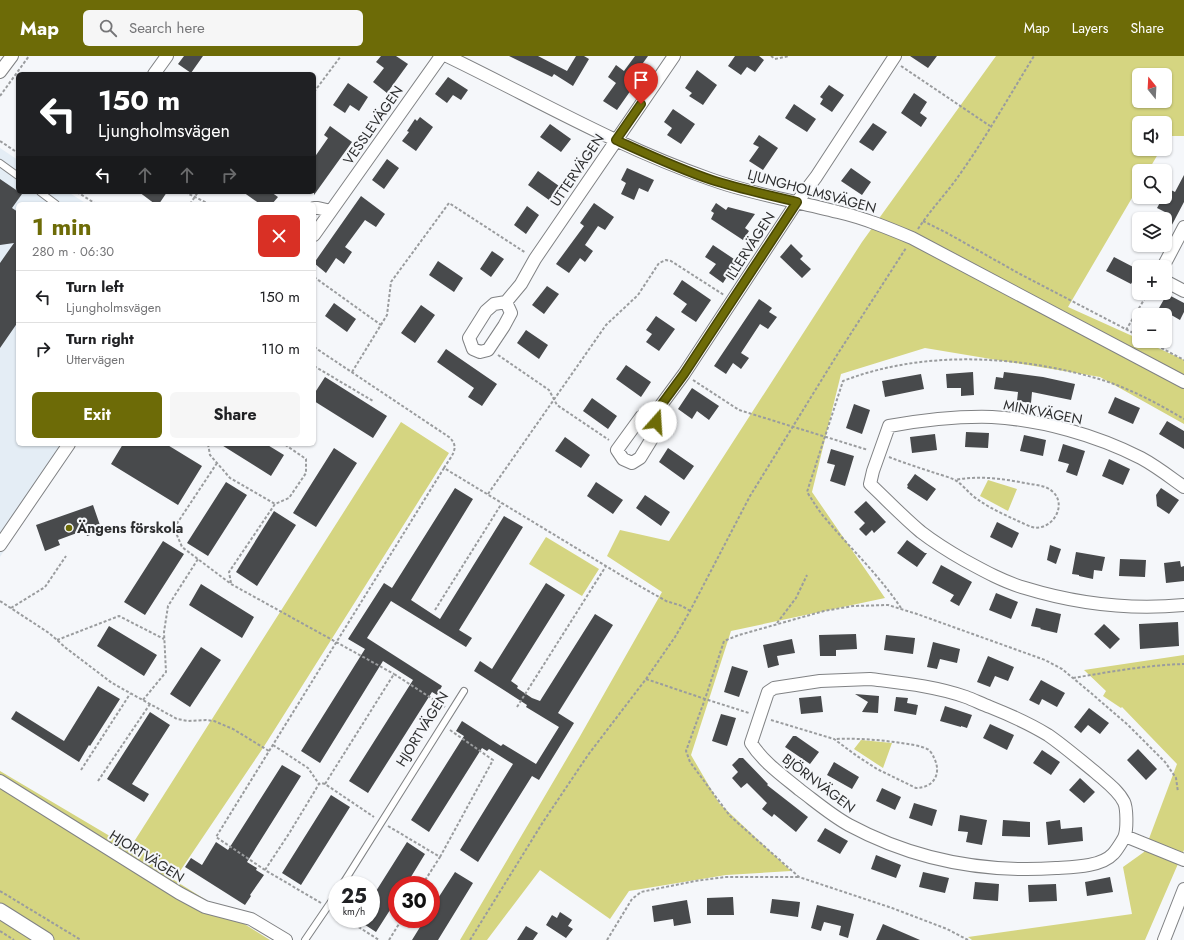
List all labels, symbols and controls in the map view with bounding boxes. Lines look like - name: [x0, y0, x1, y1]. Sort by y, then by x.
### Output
- search box: [83, 10, 363, 46]
- text: Map: [20, 15, 59, 42]
- icon: search: [97, 17, 119, 39]
- text: Search here: [129, 17, 205, 39]
- text: Map: [1024, 18, 1050, 38]
- text: Layers: [1072, 18, 1108, 38]
- text: Share: [1130, 18, 1164, 38]
- pin: [624, 63, 658, 104]
- north arrow: [1132, 68, 1172, 108]
- map controls: [1132, 68, 1172, 348]
- icon: arrive: [630, 69, 652, 91]
- text: 150 m: [98, 80, 180, 121]
- street label: VESSLEVÄGEN: [338, 81, 408, 169]
- icon: left: [32, 88, 84, 140]
- button: sound: [1132, 116, 1172, 156]
- text: Ljungholmsvägen: [98, 118, 230, 144]
- street label: UTTERVÄGEN: [545, 130, 609, 210]
- icon: left: [92, 164, 114, 186]
- icon: ahead: [134, 164, 156, 186]
- icon: ahead: [176, 164, 198, 186]
- icon: right: [218, 164, 240, 186]
- street label: LJUNGHOLMSVÄGEN: [745, 164, 879, 218]
- button: search: [1132, 164, 1172, 204]
- street label: ILLERVÄGEN: [720, 208, 780, 284]
- text: 1 min: [32, 209, 92, 244]
- button: layers: [1132, 212, 1172, 252]
- button: close: [258, 215, 300, 257]
- text: 280 m · 06:30: [32, 242, 114, 261]
- button: +: [1132, 260, 1172, 300]
- text: Turn left: [66, 276, 124, 298]
- icon: left: [32, 286, 54, 308]
- text: 150 m: [260, 286, 300, 308]
- text: Ljungholmsvägen: [66, 298, 161, 317]
- button: −: [1132, 308, 1172, 348]
- text: Turn right: [66, 328, 134, 350]
- icon: right: [32, 338, 54, 360]
- text: 110 m: [261, 338, 300, 360]
- text: Uttervägen: [66, 350, 125, 369]
- button: Exit: [32, 392, 162, 438]
- button: Share: [170, 392, 300, 438]
- street label: MINKVÄGEN: [1002, 395, 1084, 429]
- position arrow: [635, 401, 677, 443]
- place label: Ängens förskola: [76, 518, 183, 538]
- marker: Ängens förskola: [64, 523, 74, 533]
- street label: HJORTVÄGEN: [391, 688, 453, 770]
- street label: BJÖRNVÄGEN: [778, 749, 860, 817]
- street label: HJORTVÄGEN: [106, 825, 188, 887]
- speed limit sign: 30: [388, 876, 440, 928]
- text: 25: [341, 882, 367, 911]
- text: km/h: [343, 904, 365, 919]

